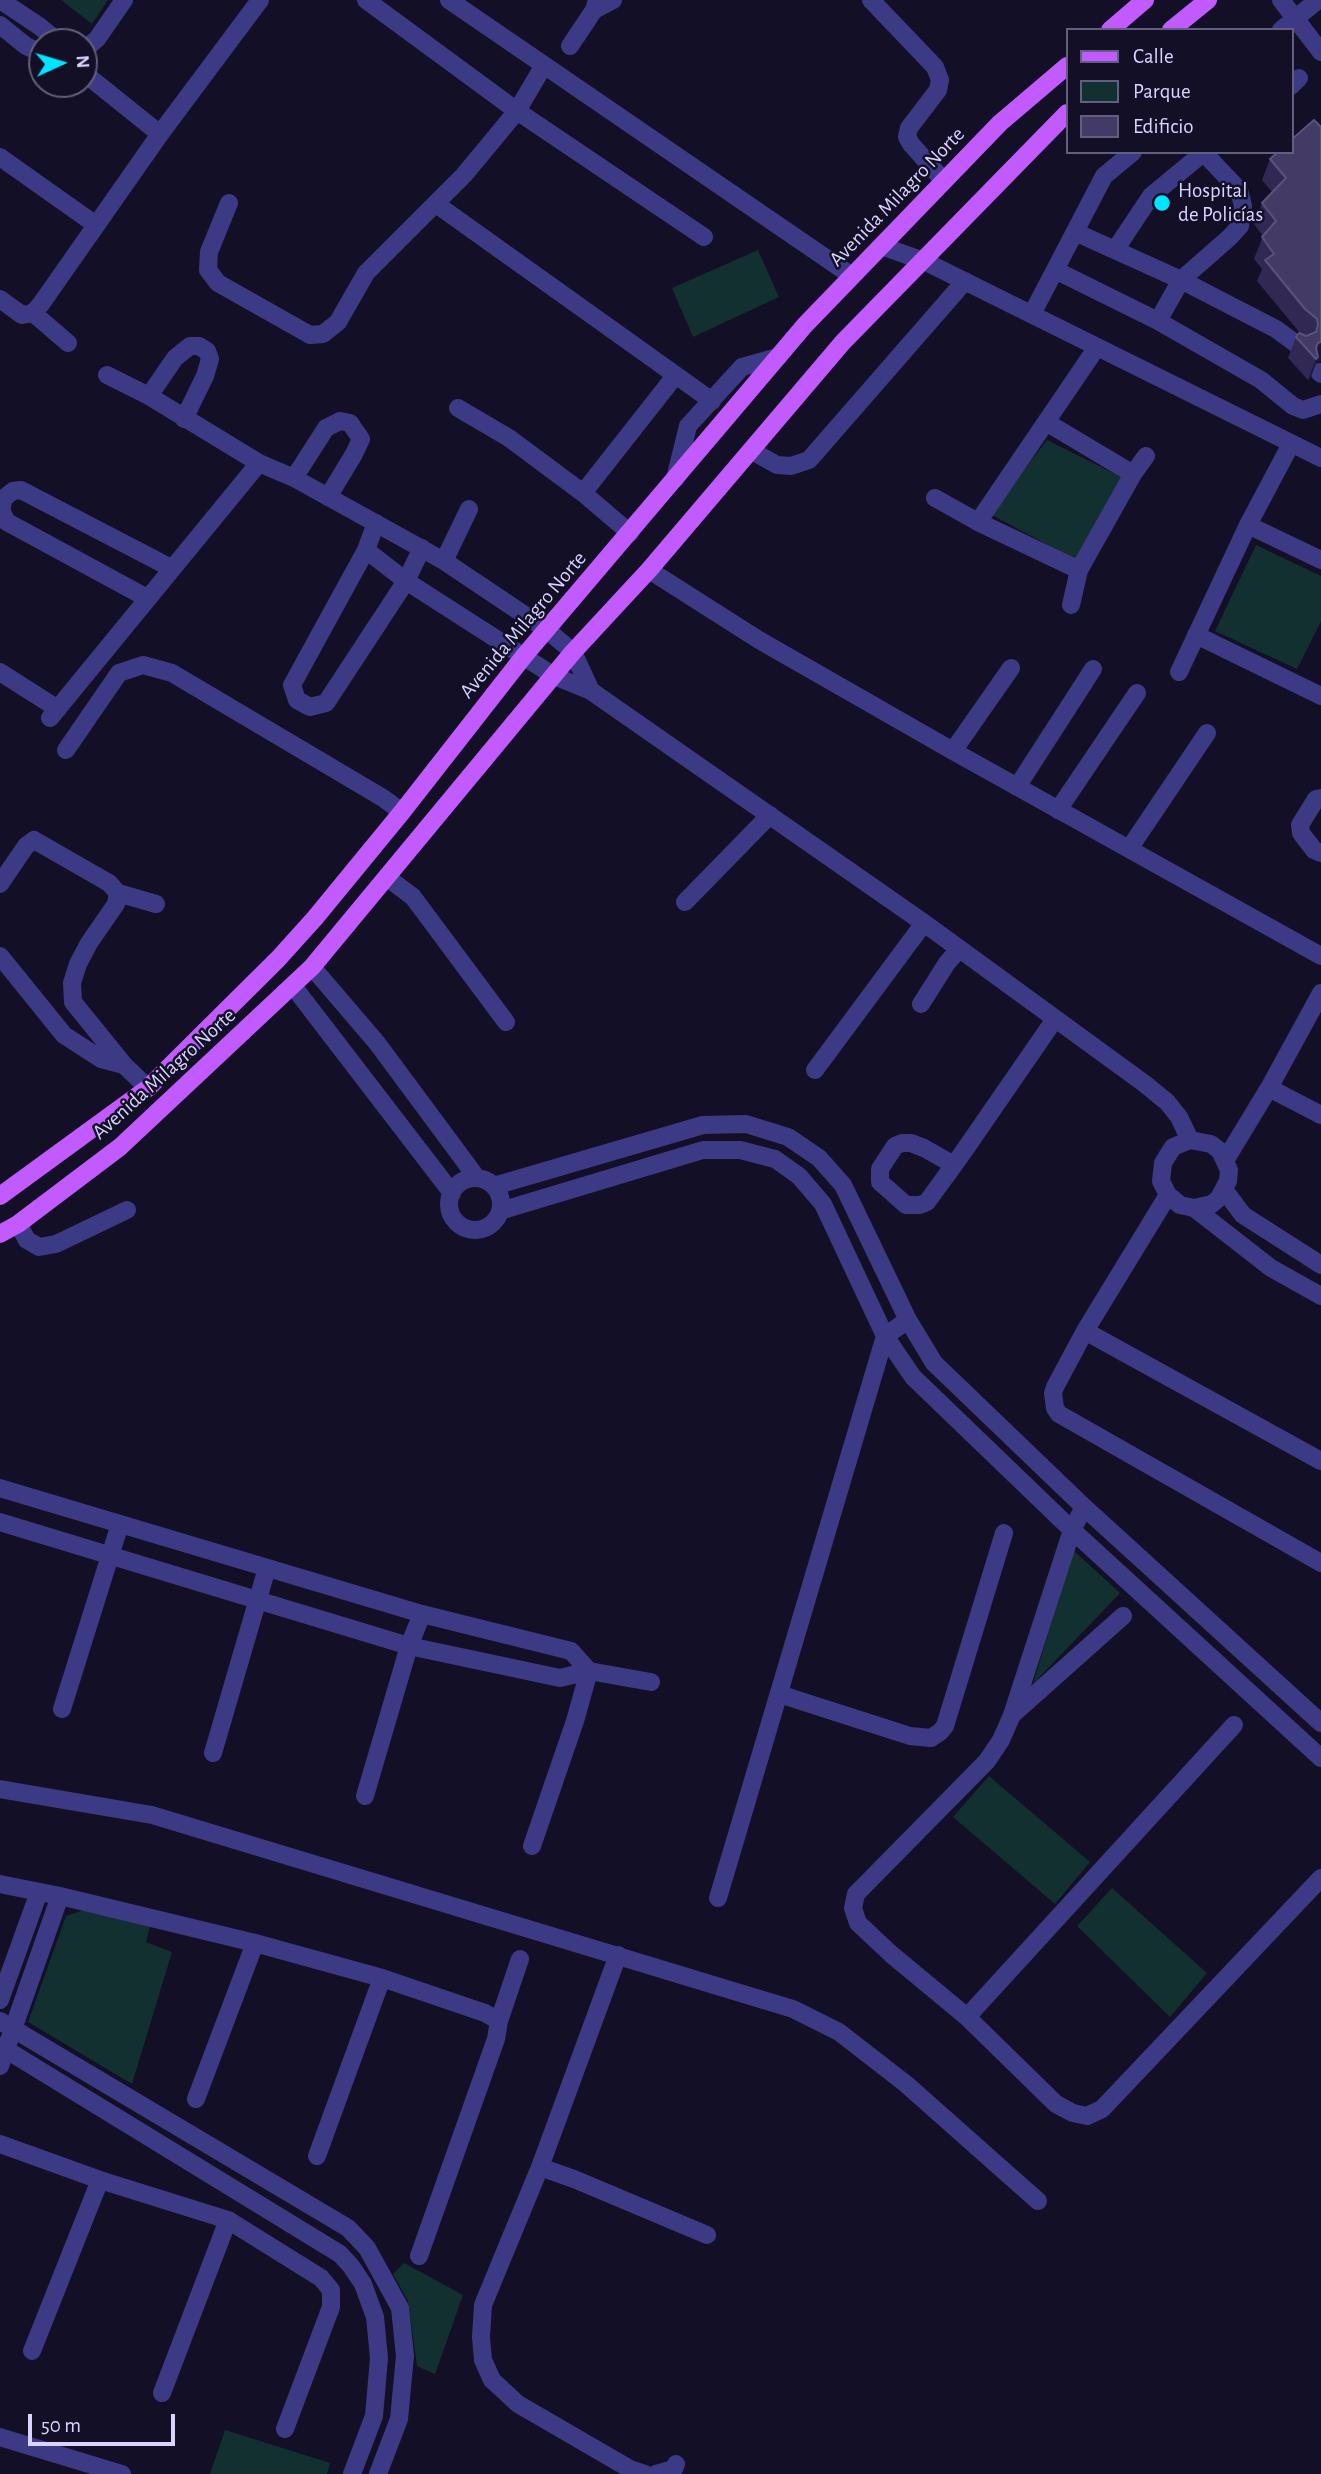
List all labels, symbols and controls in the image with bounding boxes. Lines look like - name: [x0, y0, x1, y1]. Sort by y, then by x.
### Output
- north arrow: [28, 28, 98, 98]
- legend: [1066, 28, 1293, 154]
- text: Calle: [1133, 46, 1174, 67]
- text: N: [73, 54, 92, 69]
- text: Parque: [1133, 81, 1191, 102]
- text: Edificio: [1133, 116, 1194, 137]
- street label: Avenida Milagro Norte: [824, 122, 970, 272]
- place label: Hospital de Policías: [1178, 178, 1263, 228]
- marker: Hospital de Policías: [1152, 193, 1172, 213]
- street label: Avenida Milagro Norte: [454, 546, 592, 704]
- street label: Avenida Milagro Norte: [87, 1003, 241, 1145]
- scale bar: [32, 2400, 178, 2444]
- text: 50 m: [41, 2415, 81, 2436]

